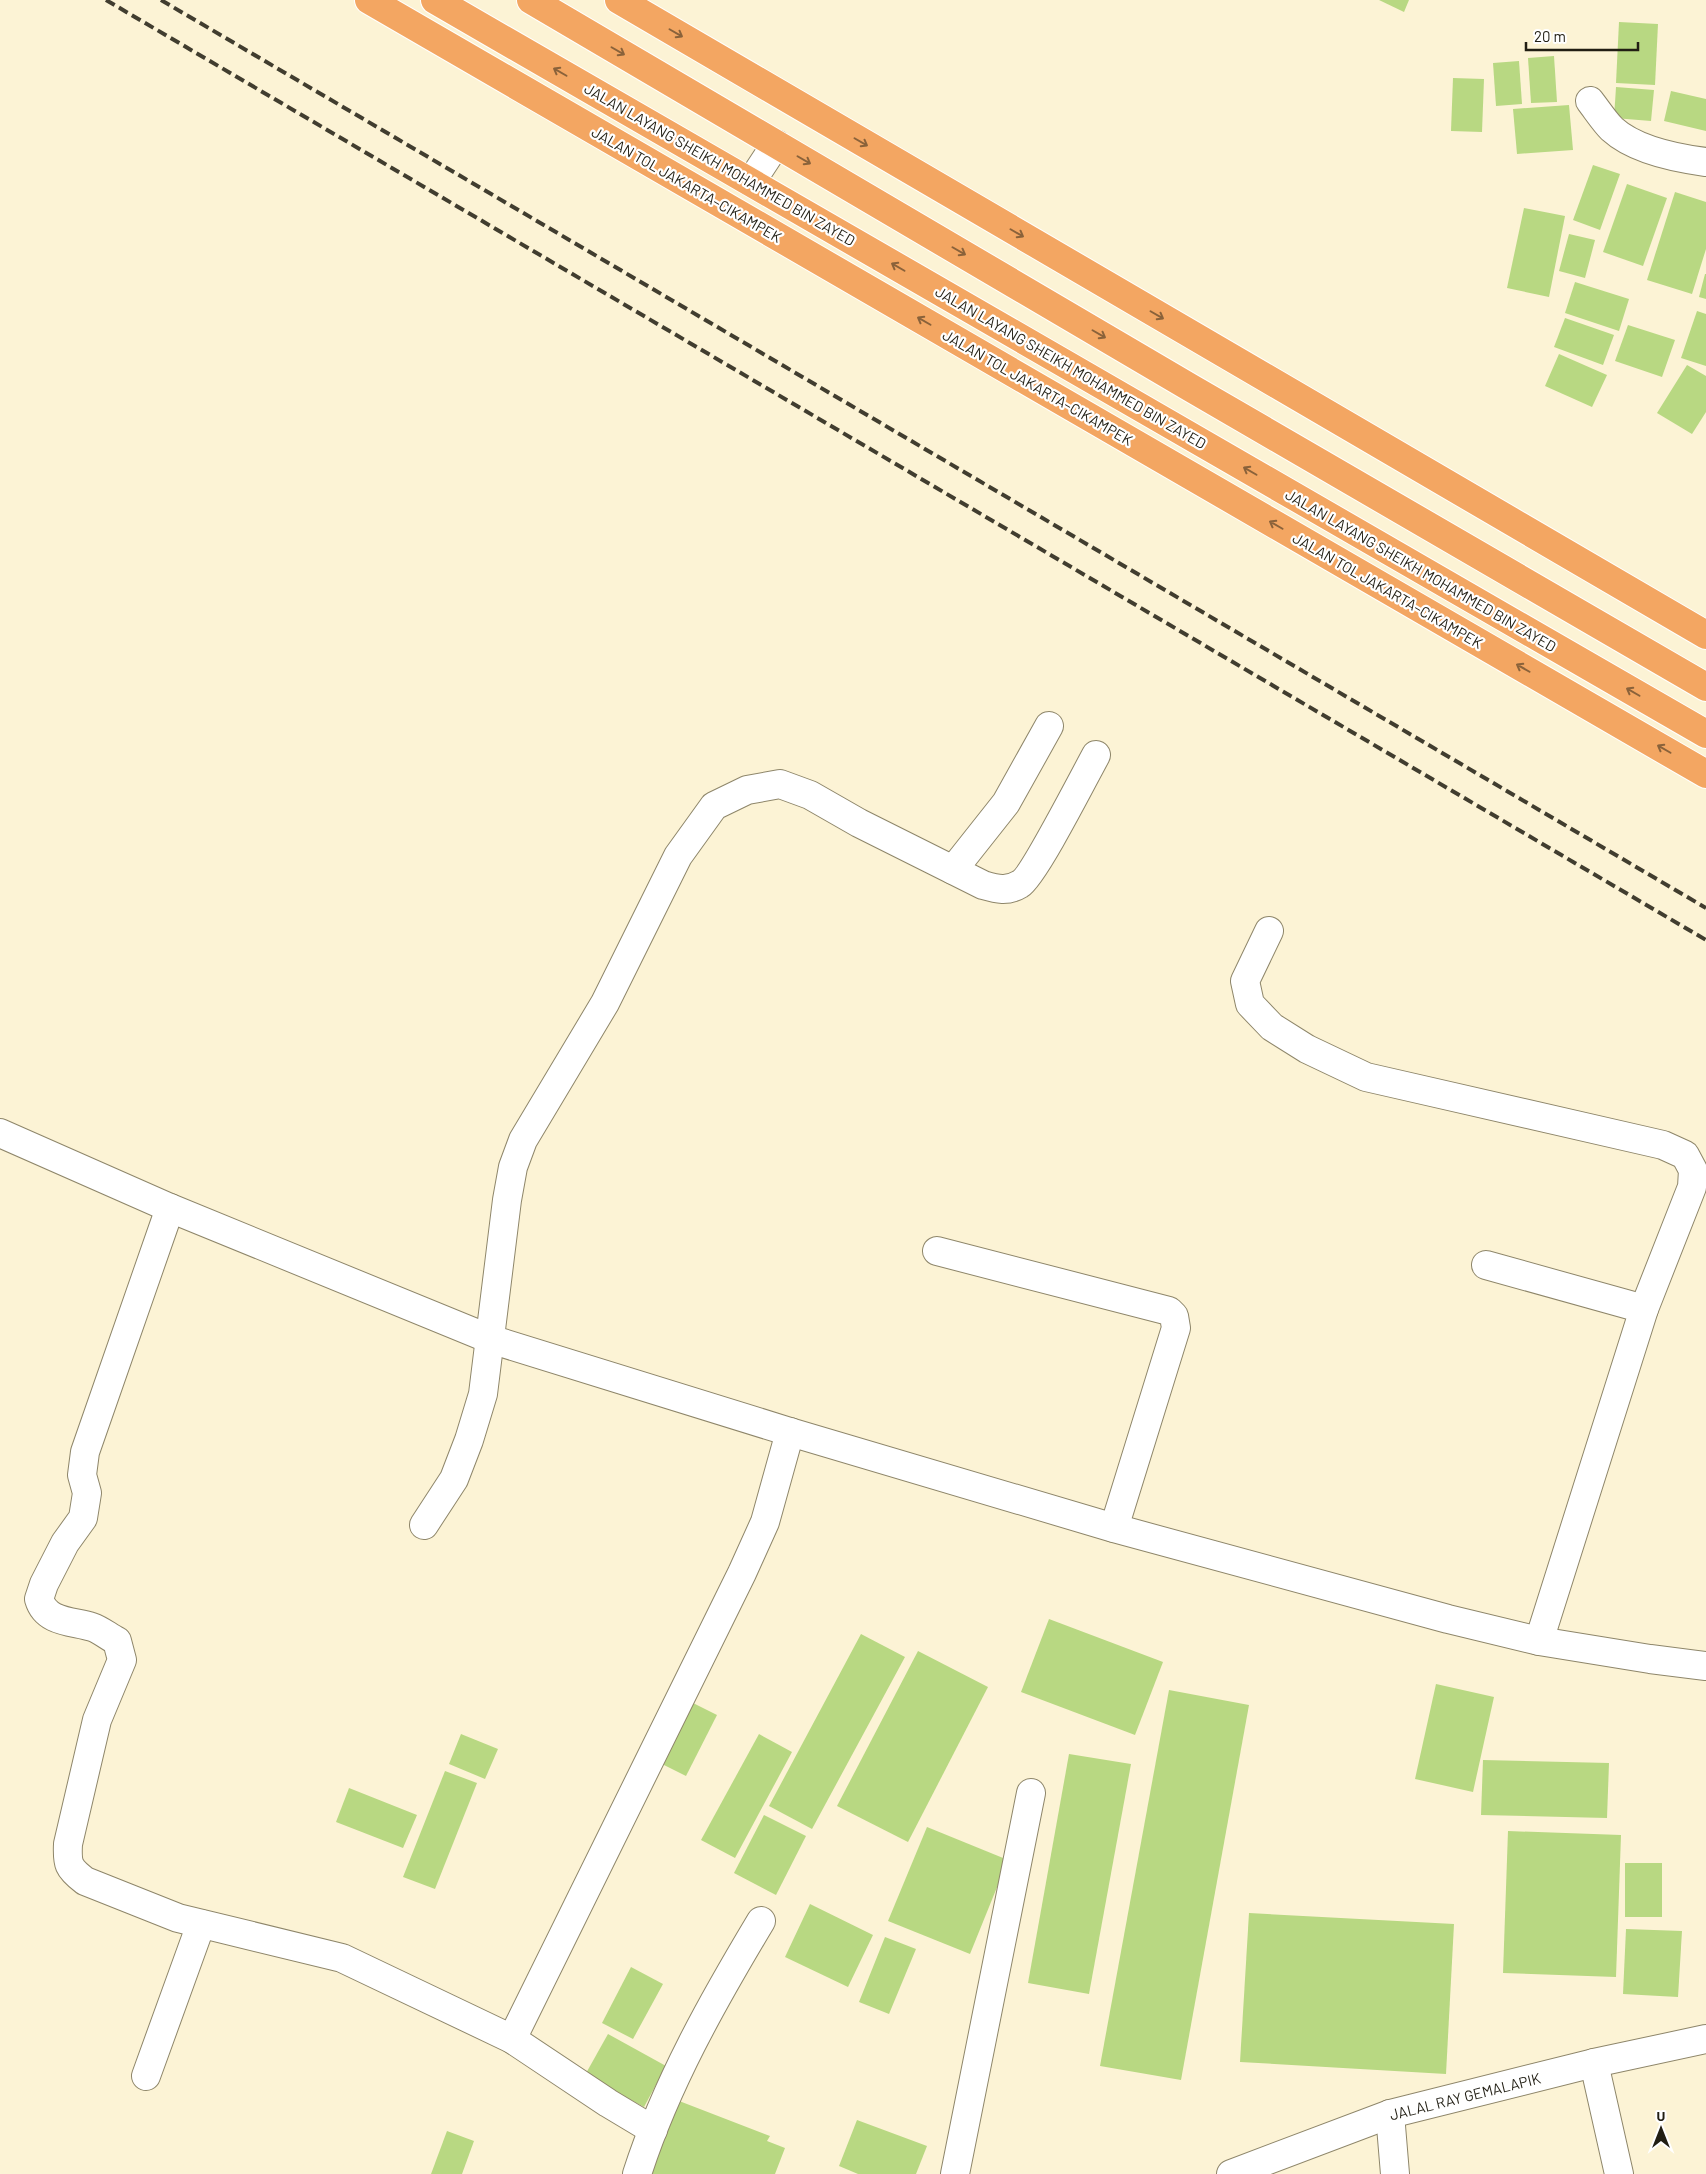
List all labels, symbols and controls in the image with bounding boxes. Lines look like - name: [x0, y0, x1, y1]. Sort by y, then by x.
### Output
- scale bar: [1526, 20, 1638, 52]
- text: 20 m: [1534, 27, 1566, 45]
- one-way arrow: [668, 29, 682, 39]
- one-way arrow: [611, 47, 625, 57]
- one-way arrow: [553, 67, 568, 76]
- street label: JALAN LAYANG SHEIKH MOHAMMED BIN ZAYED: [581, 79, 859, 249]
- street label: JALAN TOL JAKARTA–CIKAMPEK: [589, 122, 785, 246]
- one-way arrow: [854, 137, 868, 147]
- one-way arrow: [796, 155, 811, 165]
- one-way arrow: [1009, 228, 1023, 238]
- one-way arrow: [951, 247, 965, 257]
- one-way arrow: [890, 262, 905, 272]
- street label: JALAN LAYANG SHEIKH MOHAMMED BIN ZAYED: [932, 282, 1210, 452]
- one-way arrow: [1150, 310, 1164, 320]
- one-way arrow: [916, 316, 931, 326]
- street label: JALAN TOL JAKARTA–CIKAMPEK: [940, 325, 1136, 449]
- one-way arrow: [1091, 329, 1106, 339]
- one-way arrow: [1243, 466, 1258, 476]
- street label: JALAN LAYANG SHEIKH MOHAMMED BIN ZAYED: [1282, 485, 1560, 655]
- one-way arrow: [1269, 520, 1284, 530]
- street label: JALAN TOL JAKARTA–CIKAMPEK: [1290, 528, 1486, 652]
- one-way arrow: [1517, 662, 1531, 672]
- one-way arrow: [1627, 687, 1641, 697]
- one-way arrow: [1657, 744, 1671, 754]
- street label: JALAL RAY GEMALAPIK: [1388, 2069, 1542, 2123]
- north arrow: [1636, 2104, 1686, 2154]
- text: U: [1657, 2107, 1666, 2124]

